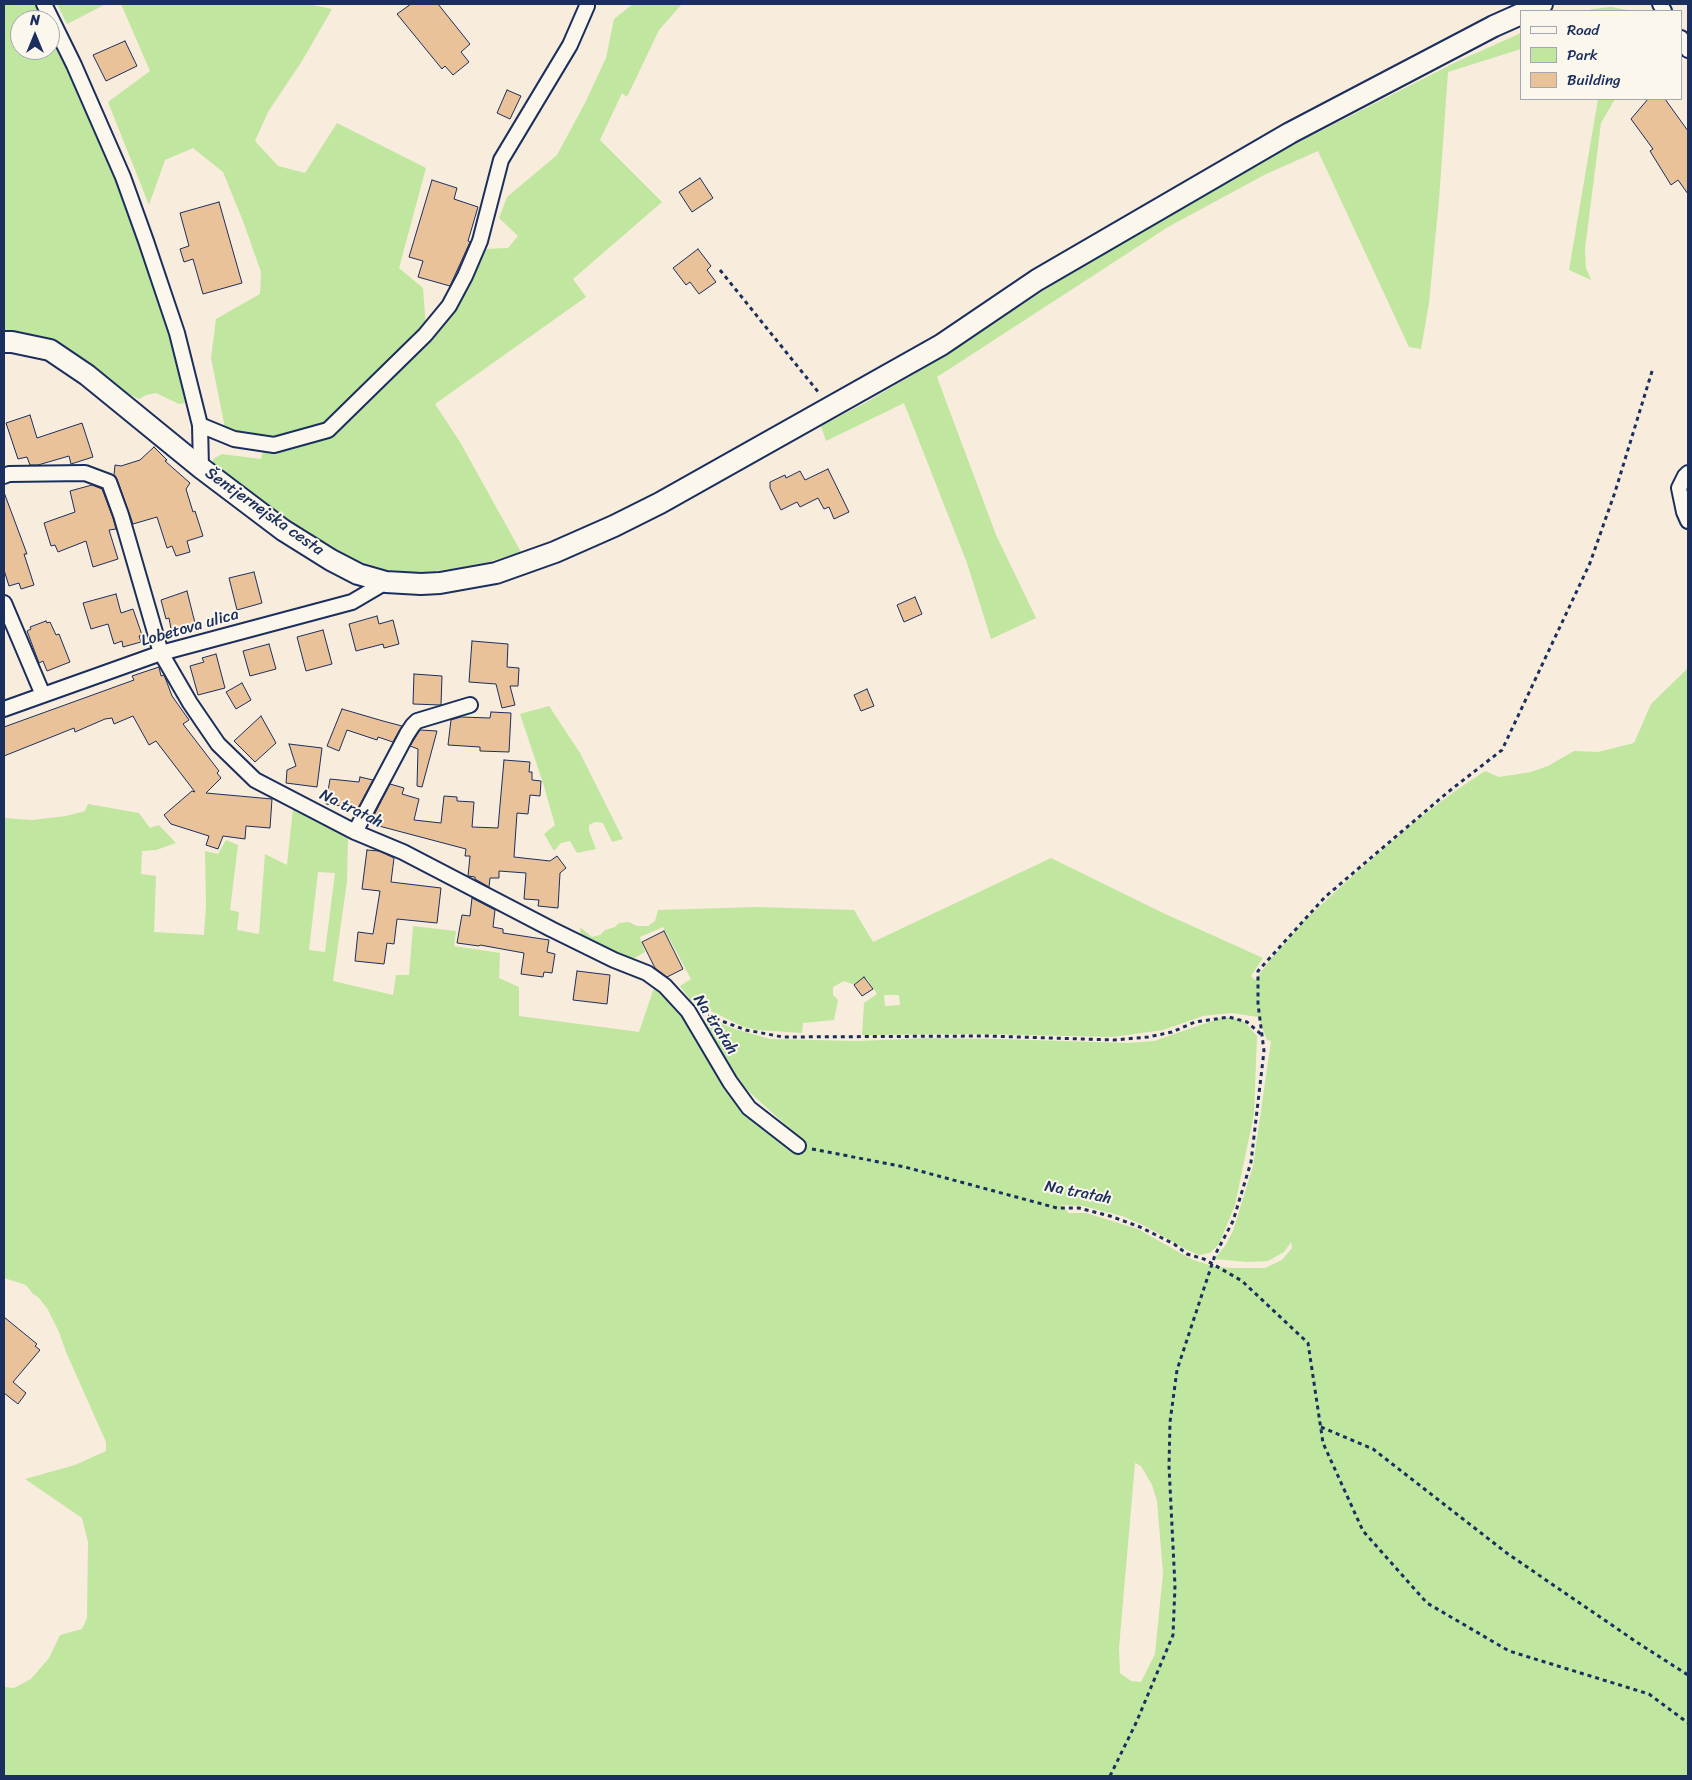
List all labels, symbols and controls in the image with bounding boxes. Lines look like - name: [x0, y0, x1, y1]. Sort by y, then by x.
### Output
- text: N: [30, 8, 40, 33]
- north arrow: [10, 10, 60, 60]
- legend: [1520, 10, 1682, 100]
- text: Road: [1567, 17, 1599, 43]
- text: Park: [1567, 42, 1598, 68]
- text: Building: [1567, 67, 1621, 93]
- street label: Šentjernejska cesta: [201, 464, 327, 560]
- street label: Lobetova ulica: [139, 605, 241, 651]
- street label: Na tratah: [316, 786, 386, 832]
- street label: Na tratah: [689, 991, 741, 1059]
- street label: Na tratah: [1043, 1177, 1113, 1209]

